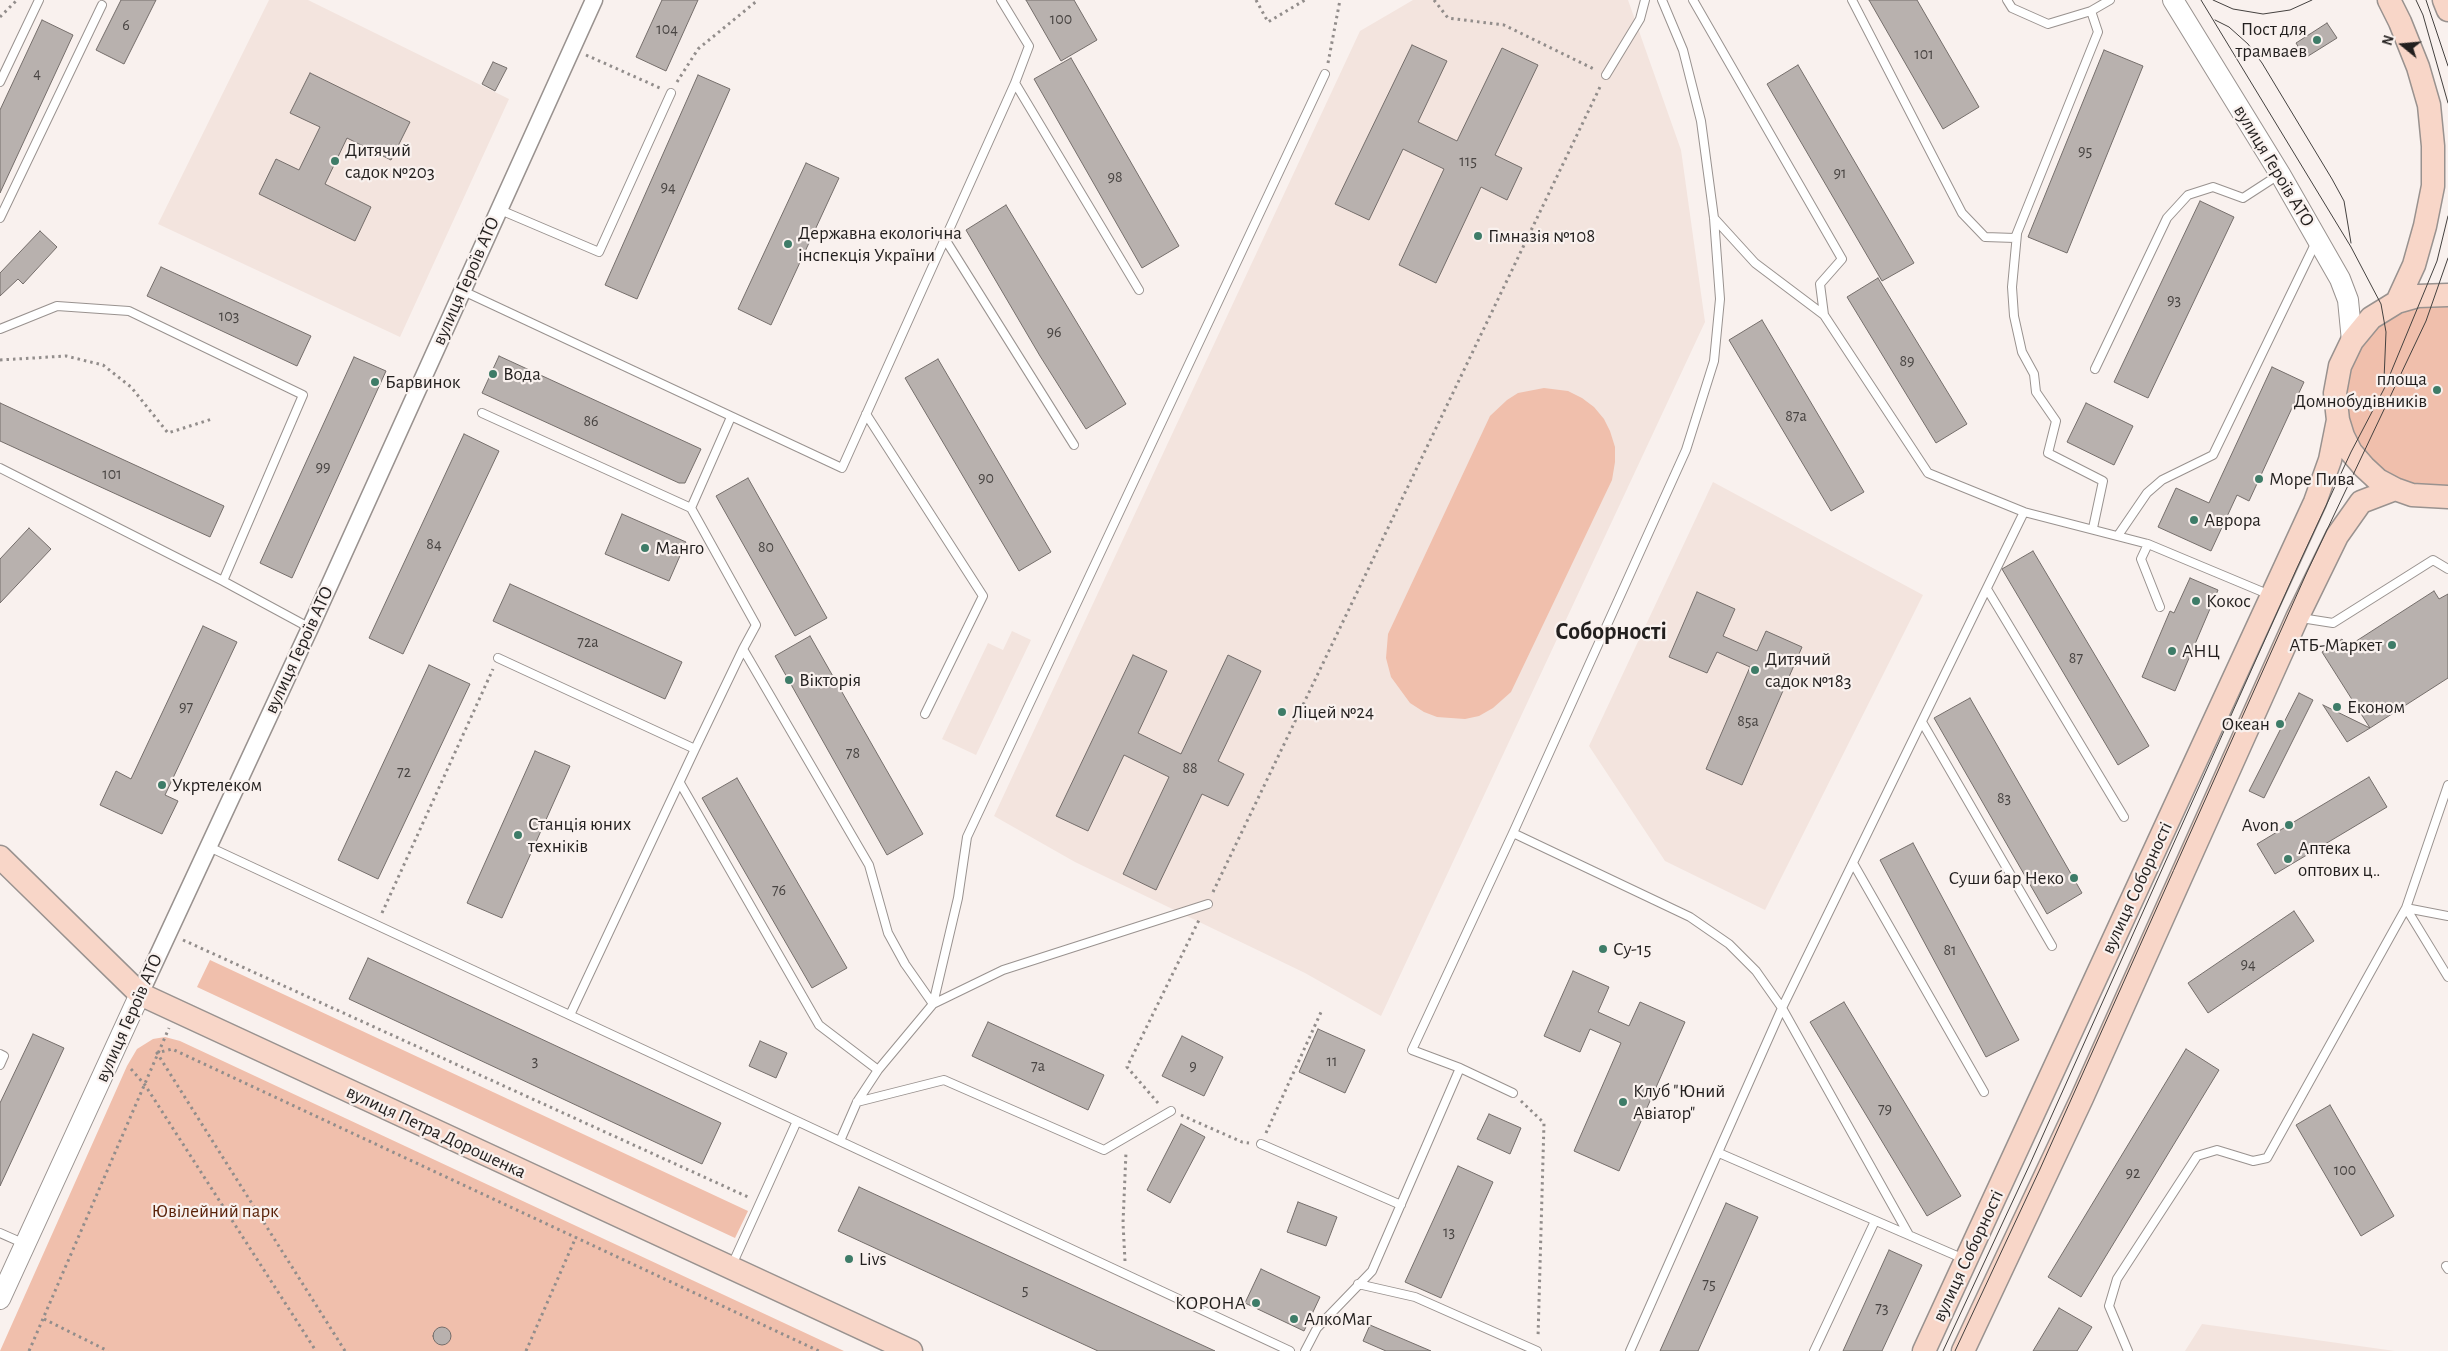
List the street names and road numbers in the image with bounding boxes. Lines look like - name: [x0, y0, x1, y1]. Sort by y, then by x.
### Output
- street label: вулиця Героїв АТО: [2229, 101, 2319, 231]
- street label: вулиця Героїв АТО: [427, 213, 505, 349]
- street label: вулиця Героїв АТО: [259, 582, 339, 718]
- street label: вулиця Соборності: [2096, 818, 2178, 958]
- street label: вулиця Героїв АТО: [90, 950, 168, 1086]
- street label: вулиця Петра Дорошенка: [342, 1080, 530, 1184]
- street label: вулиця Соборності: [1927, 1186, 2009, 1326]

